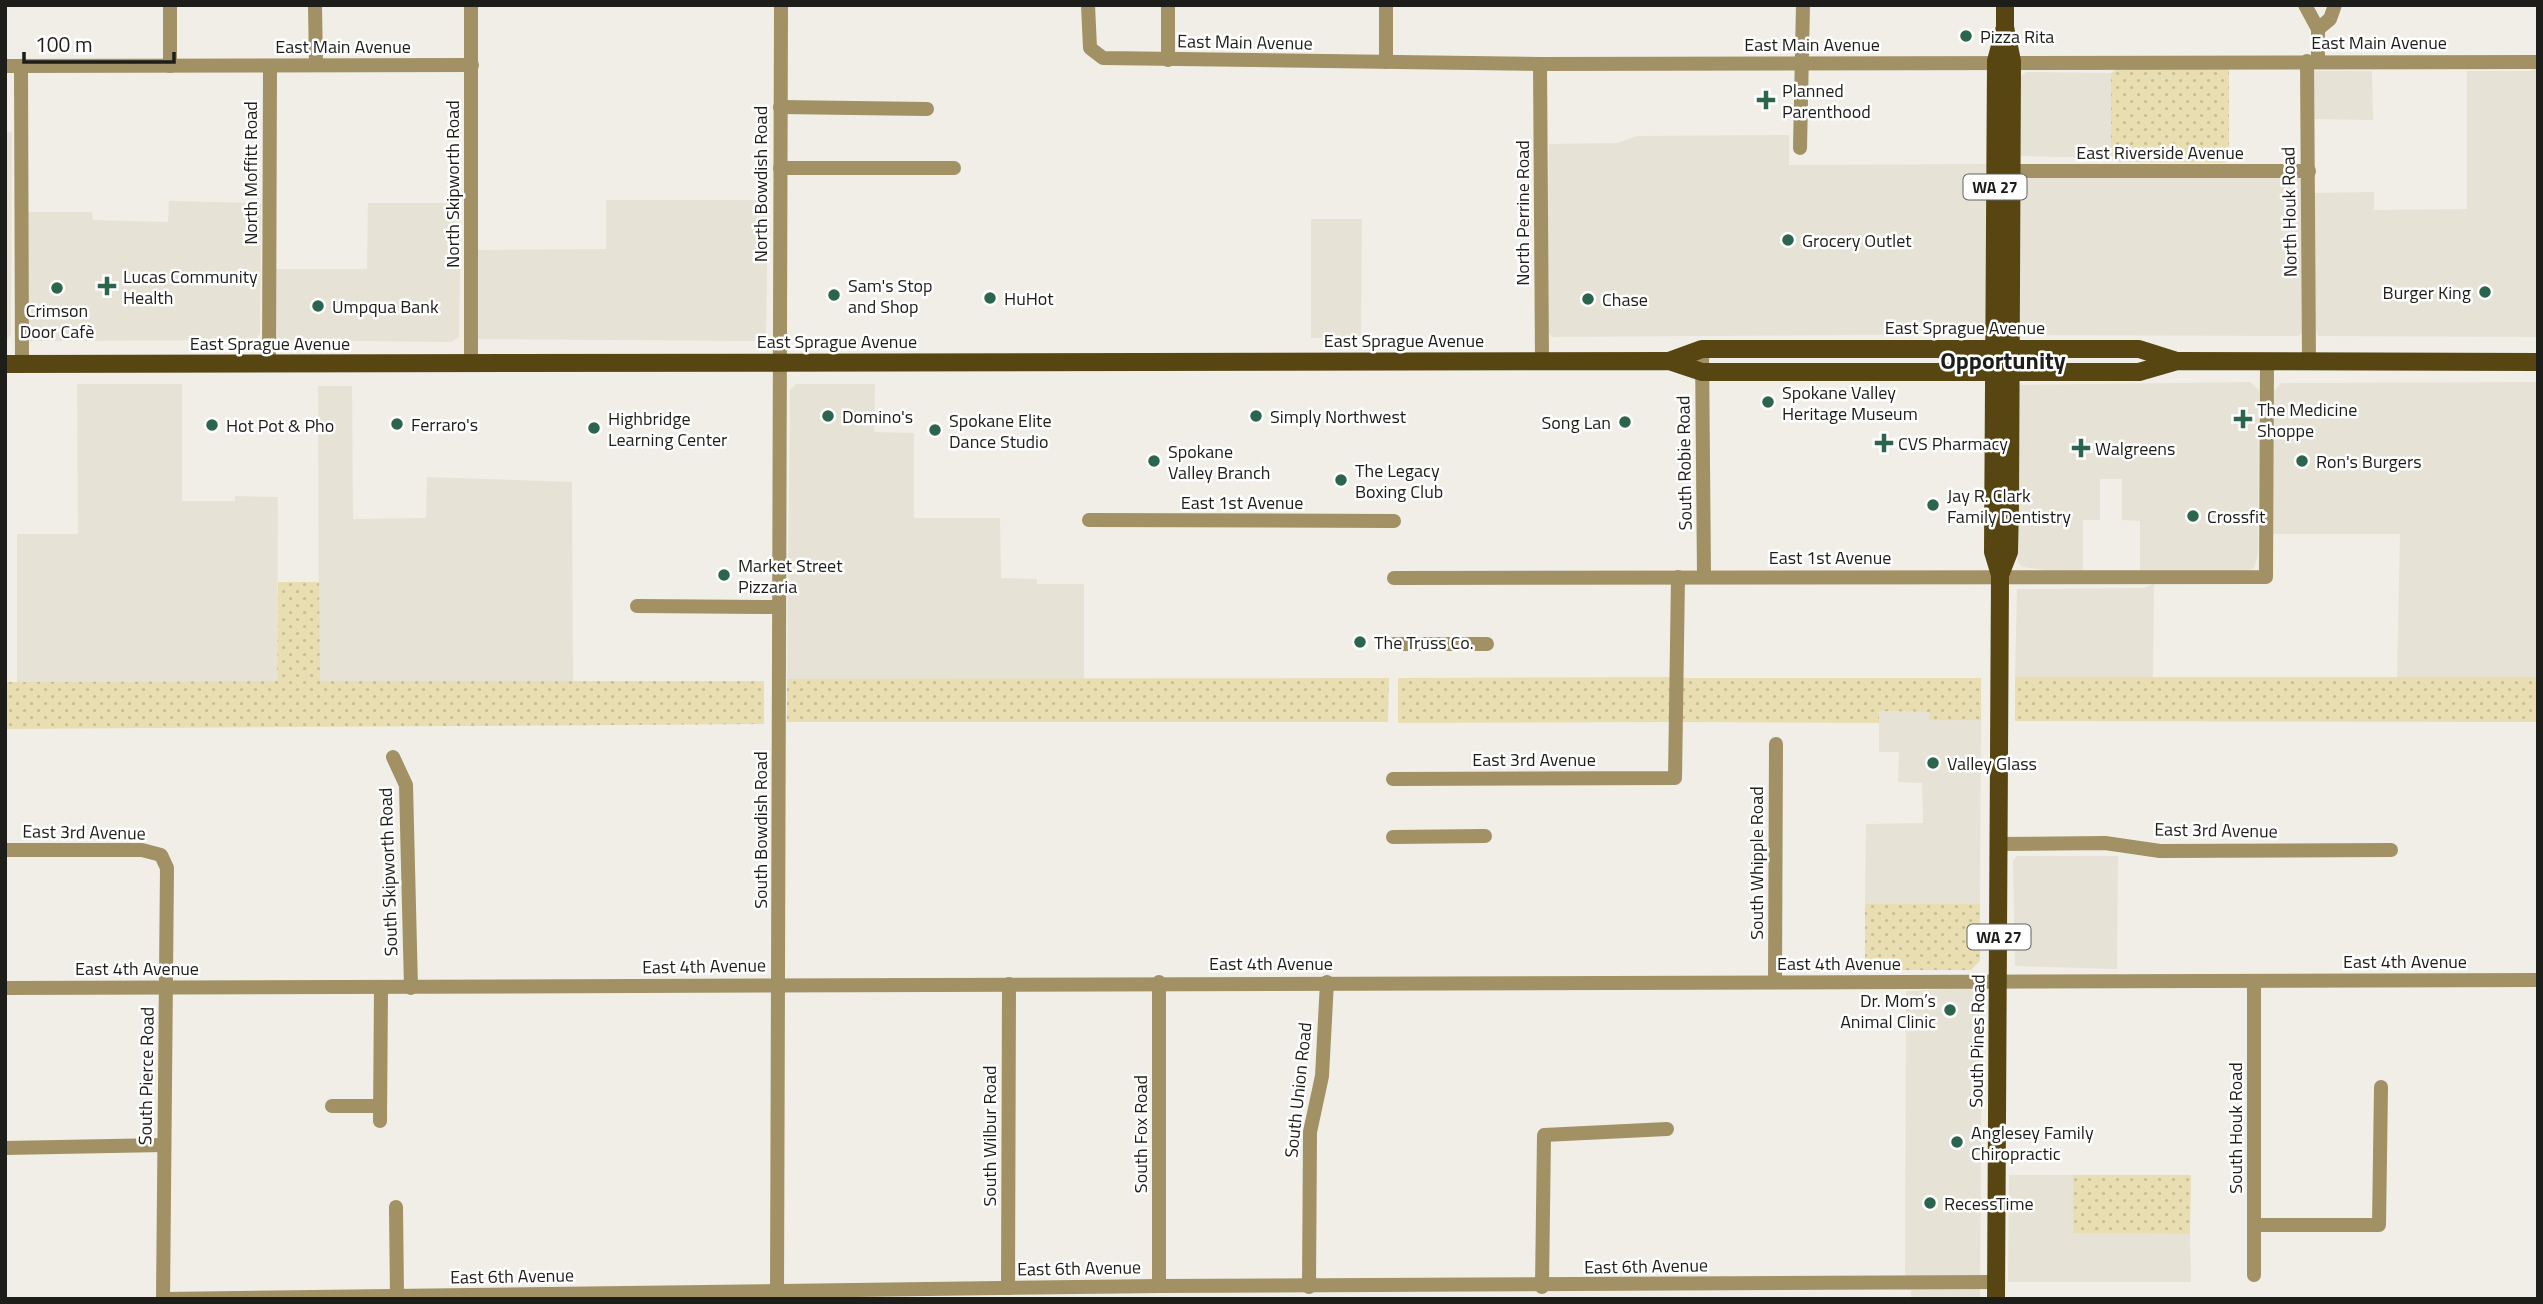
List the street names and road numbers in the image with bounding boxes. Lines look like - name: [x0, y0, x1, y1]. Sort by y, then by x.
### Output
- street label: East Main Avenue: [1177, 27, 1313, 57]
- street label: East Main Avenue: [2311, 29, 2447, 56]
- street label: East Main Avenue: [1744, 31, 1880, 58]
- street label: East Main Avenue: [275, 33, 411, 60]
- street label: North Skipworth Road: [439, 100, 466, 268]
- street label: North Moffitt Road: [237, 101, 264, 245]
- street label: North Bowdish Road: [747, 106, 774, 262]
- street label: East Riverside Avenue: [2076, 139, 2244, 166]
- street label: North Perrine Road: [1509, 140, 1536, 286]
- street label: North Houk Road: [2274, 147, 2304, 277]
- road number: WA 27: [1964, 174, 2026, 200]
- street label: East Sprague Avenue: [1885, 314, 2045, 341]
- street label: East Sprague Avenue: [1324, 327, 1484, 354]
- street label: East Sprague Avenue: [757, 328, 917, 355]
- street label: East Sprague Avenue: [190, 330, 350, 357]
- street label: South Robie Road: [1669, 395, 1699, 531]
- street label: East 1st Avenue: [1181, 489, 1303, 516]
- street label: East 1st Avenue: [1769, 544, 1891, 571]
- street label: East 3rd Avenue: [1472, 746, 1596, 773]
- street label: South Bowdish Road: [747, 751, 774, 909]
- street label: South Whipple Road: [1743, 786, 1770, 940]
- street label: South Skipworth Road: [372, 787, 404, 957]
- street label: East 3rd Avenue: [2154, 815, 2278, 845]
- street label: East 3rd Avenue: [22, 817, 146, 847]
- road number: WA 27: [1968, 925, 2030, 950]
- street label: East 4th Avenue: [2343, 948, 2467, 975]
- street label: East 4th Avenue: [1209, 950, 1333, 977]
- street label: East 4th Avenue: [1777, 950, 1901, 977]
- street label: East 4th Avenue: [642, 951, 766, 981]
- street label: East 4th Avenue: [75, 955, 199, 982]
- street label: South Pines Road: [1962, 974, 1992, 1108]
- street label: South Pierce Road: [131, 1007, 161, 1145]
- street label: South Union Road: [1277, 1021, 1319, 1159]
- street label: South Houk Road: [2222, 1062, 2249, 1194]
- street label: South Wilbur Road: [976, 1066, 1003, 1207]
- street label: South Fox Road: [1127, 1075, 1154, 1193]
- street label: East 6th Avenue: [1584, 1251, 1708, 1281]
- street label: East 6th Avenue: [1017, 1253, 1141, 1283]
- street label: East 6th Avenue: [450, 1261, 574, 1291]

